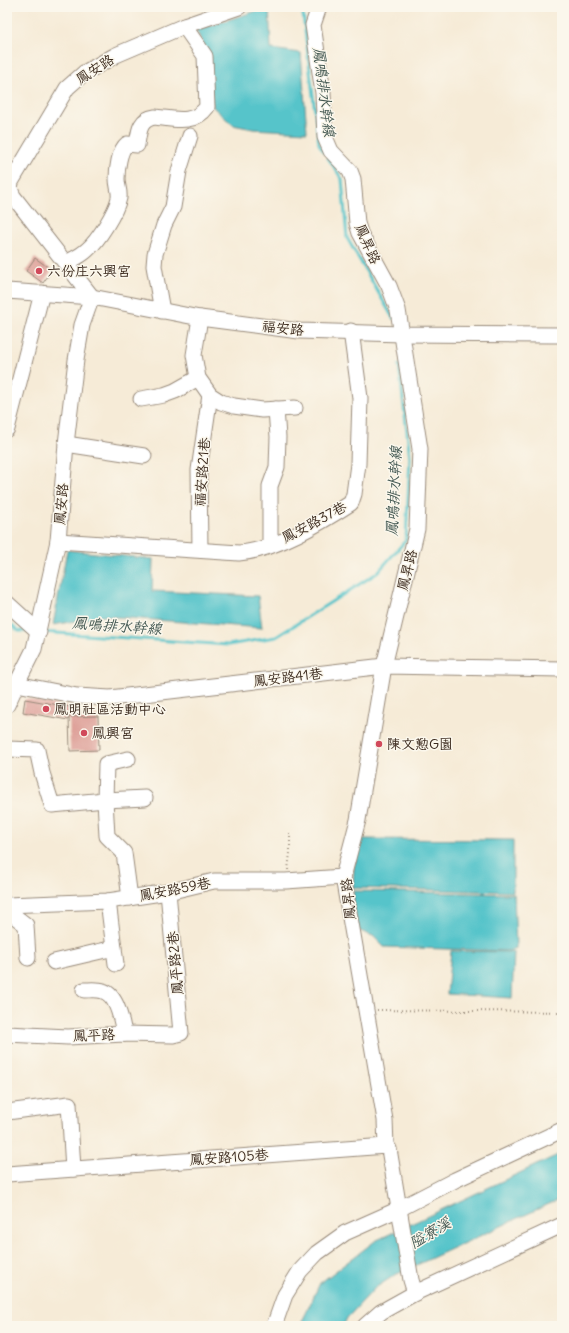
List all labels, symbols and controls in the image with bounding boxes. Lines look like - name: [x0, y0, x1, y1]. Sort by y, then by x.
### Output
- water label: 鳳鳴排水幹線: [309, 45, 340, 139]
- street label: 鳳安路: [72, 50, 118, 88]
- street label: 鳳昇路: [351, 221, 385, 267]
- place label: 六份庄六興宮: [47, 262, 131, 280]
- marker: 六份庄六興宮: [34, 266, 44, 276]
- street label: 福安路: [261, 317, 305, 339]
- street label: 福安路21巷: [191, 436, 213, 507]
- water label: 鳳鳴排水幹線: [382, 445, 405, 537]
- street label: 鳳安路: [50, 482, 72, 526]
- street label: 鳳安路37巷: [279, 497, 350, 547]
- street label: 鳳昇路: [393, 547, 421, 593]
- water label: 鳳鳴排水幹線: [70, 613, 164, 638]
- street label: 鳳安路41巷: [252, 664, 325, 690]
- place label: 鳳明社區活動中心: [54, 700, 166, 718]
- marker: 鳳明社區活動中心: [41, 704, 51, 714]
- place label: 鳳興宮: [92, 724, 134, 742]
- marker: 鳳興宮: [79, 728, 89, 738]
- place label: 陳文懃G園: [387, 735, 453, 753]
- marker: 陳文懃G園: [374, 739, 384, 749]
- street label: 鳳安路59巷: [138, 873, 213, 905]
- street label: 鳳昇路: [337, 877, 359, 921]
- street label: 鳳平路2巷: [163, 930, 187, 995]
- street label: 鳳平路: [73, 1025, 115, 1045]
- street label: 鳳安路105巷: [189, 1145, 270, 1169]
- water label: 隘寮溪: [406, 1212, 455, 1252]

